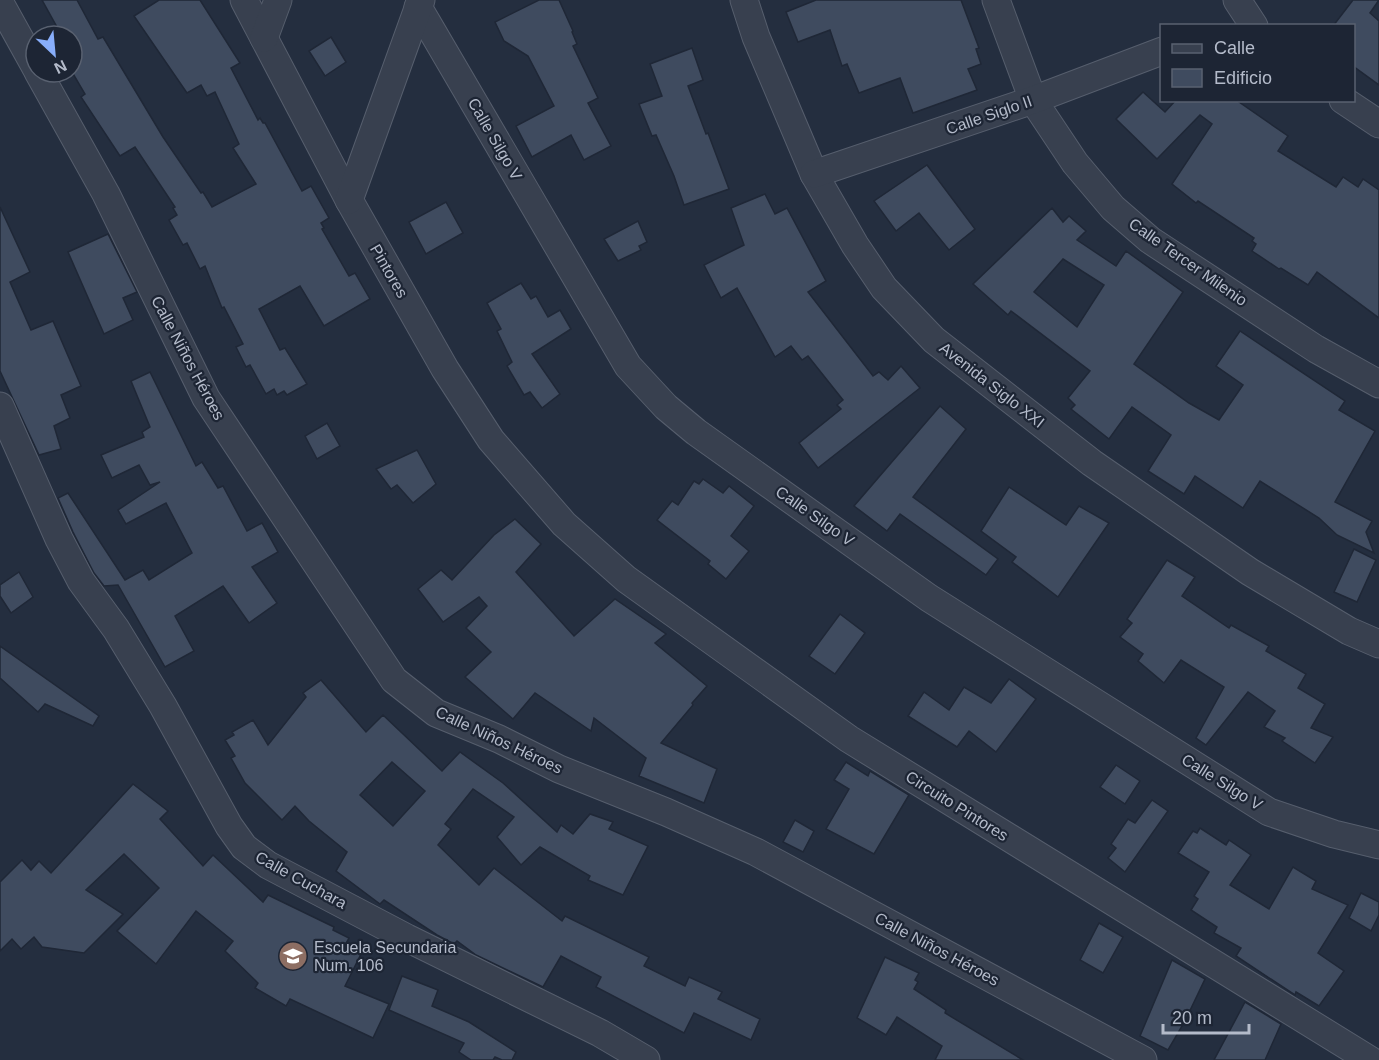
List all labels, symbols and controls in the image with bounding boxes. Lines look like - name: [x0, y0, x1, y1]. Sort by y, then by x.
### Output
- north arrow: [24, 24, 84, 84]
- legend: [1160, 24, 1355, 102]
- text: Calle: [1214, 38, 1255, 58]
- text: N: [51, 57, 69, 77]
- text: Edificio: [1214, 68, 1272, 88]
- street label: Calle Siglo II: [944, 92, 1034, 138]
- street label: Calle Silgo V: [465, 95, 525, 183]
- street label: Calle Tercer Milenio: [1126, 215, 1250, 309]
- street label: Pintores: [367, 241, 411, 301]
- street label: Calle Niños Héroes: [148, 293, 228, 423]
- street label: Avenida Siglo XXI: [936, 339, 1048, 431]
- street label: Calle Silgo V: [773, 483, 858, 549]
- street label: Calle Niños Héroes: [433, 703, 565, 777]
- street label: Calle Silgo V: [1179, 751, 1266, 814]
- street label: Circuito Pintores: [903, 768, 1011, 844]
- street label: Calle Cuchara: [253, 848, 350, 912]
- street label: Calle Niños Héroes: [872, 909, 1002, 989]
- place label: Escuela Secundaria Num. 106: [314, 939, 456, 974]
- school or university icon: Escuela Secundaria Num. 106: [277, 940, 309, 972]
- scale bar: [1163, 997, 1248, 1035]
- text: 20 m: [1172, 1008, 1212, 1028]

